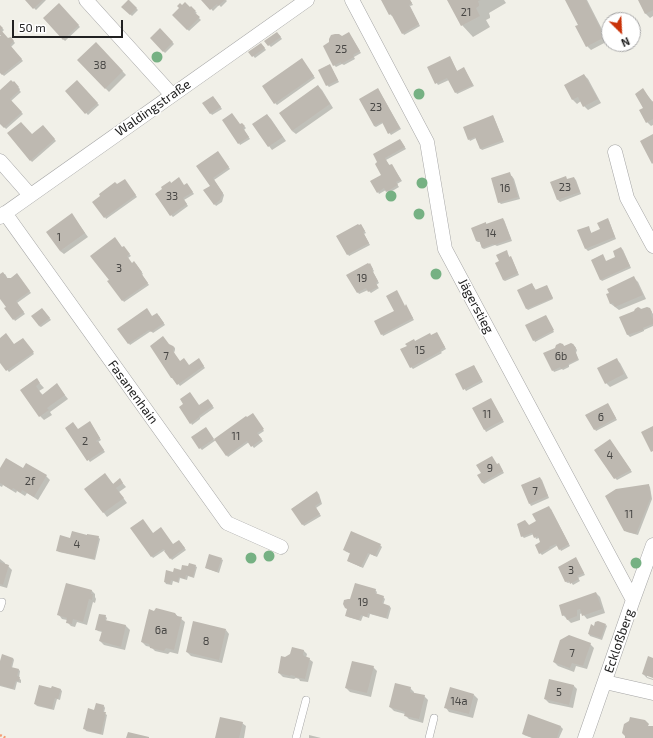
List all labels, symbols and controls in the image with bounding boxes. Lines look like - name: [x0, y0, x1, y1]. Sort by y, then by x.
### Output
- house number: 21: [461, 5, 471, 19]
- scale bar: [14, 12, 125, 38]
- north arrow: [601, 12, 641, 52]
- text: 50 m: [19, 20, 46, 34]
- text: N: [619, 35, 632, 50]
- house number: 25: [335, 42, 347, 56]
- house number: 38: [94, 58, 106, 72]
- street label: Waldingstraße: [112, 76, 194, 140]
- house number: 23: [370, 100, 382, 114]
- house number: 23: [559, 180, 571, 194]
- house number: 16: [500, 181, 510, 195]
- house number: 33: [166, 189, 178, 203]
- house number: 14: [485, 226, 497, 240]
- house number: 1: [57, 230, 61, 244]
- house number: 3: [116, 261, 122, 275]
- house number: 19: [357, 271, 367, 285]
- street label: Jägerstieg: [455, 276, 497, 336]
- house number: 15: [415, 343, 425, 357]
- house number: 7: [163, 349, 169, 363]
- house number: 6b: [555, 349, 567, 363]
- street label: Fasanenhain: [105, 357, 161, 427]
- house number: 11: [483, 407, 491, 421]
- house number: 6: [598, 410, 604, 424]
- house number: 11: [232, 429, 240, 443]
- house number: 2: [82, 434, 88, 448]
- house number: 4: [607, 448, 613, 462]
- house number: 9: [487, 461, 493, 475]
- house number: 2f: [25, 474, 35, 488]
- house number: 7: [532, 484, 538, 498]
- house number: 11: [625, 507, 633, 521]
- house number: 4: [74, 537, 80, 551]
- house number: 3: [568, 563, 574, 577]
- house number: 19: [358, 595, 368, 609]
- street label: Eckloßberg: [601, 607, 637, 675]
- house number: 6a: [155, 623, 167, 637]
- house number: 8: [203, 634, 209, 648]
- house number: 7: [569, 646, 575, 660]
- house number: 5: [556, 685, 562, 699]
- house number: 14a: [450, 694, 468, 708]

